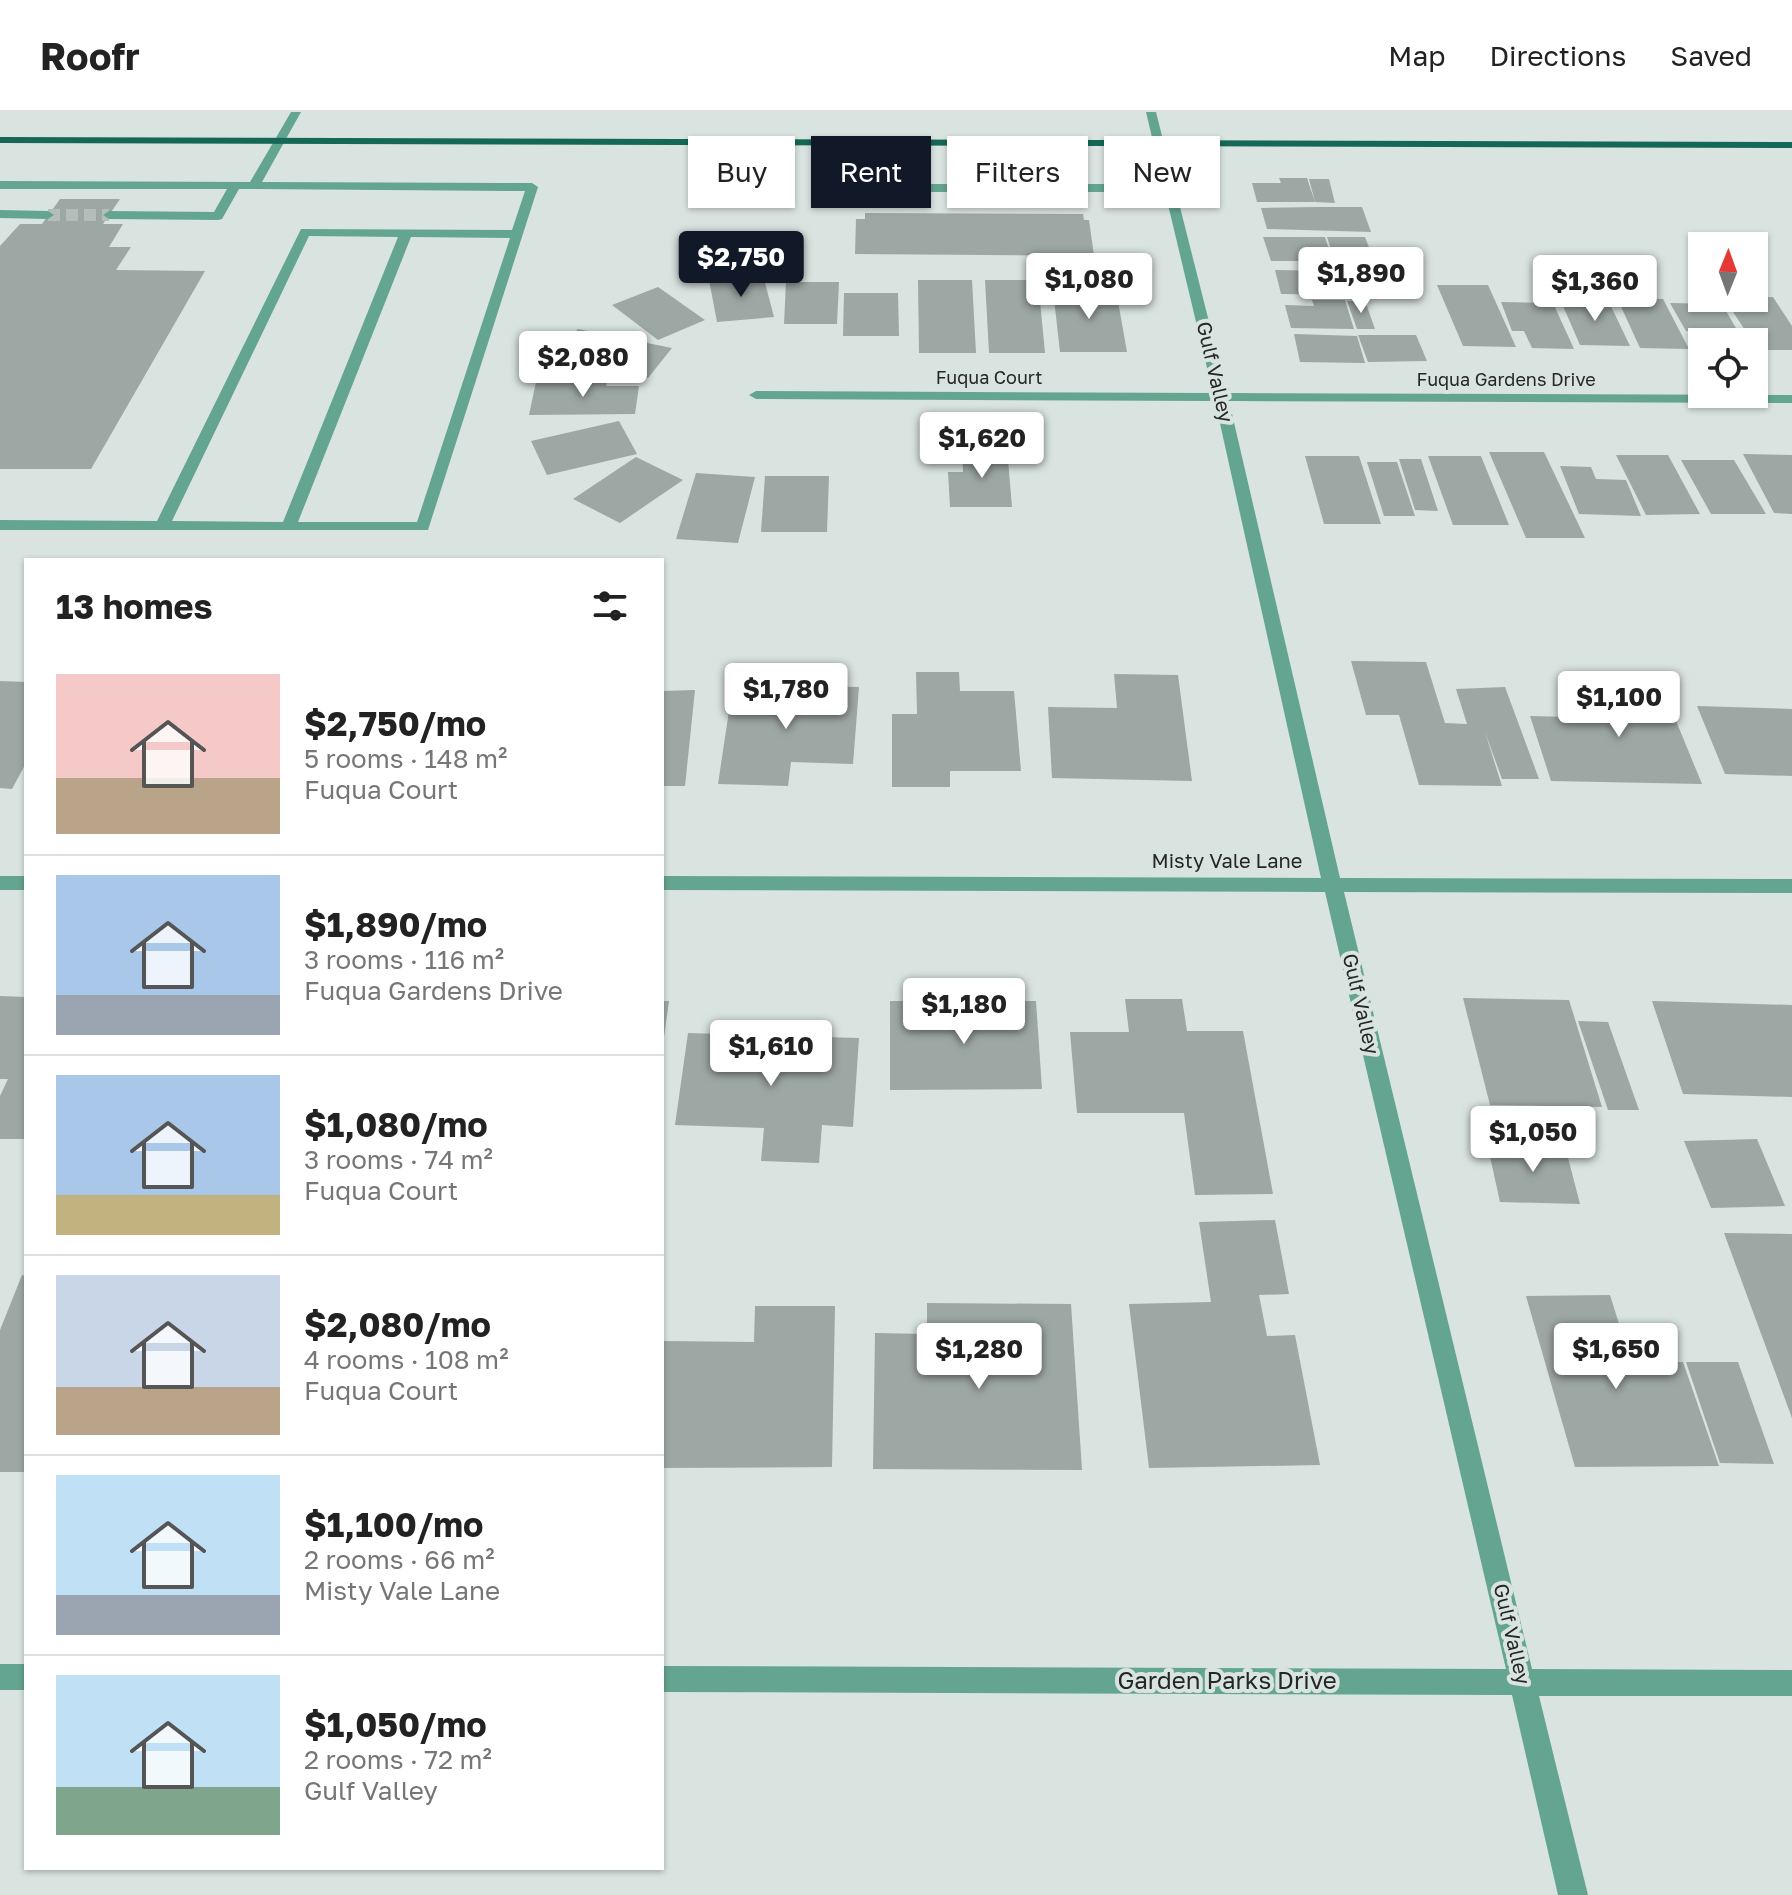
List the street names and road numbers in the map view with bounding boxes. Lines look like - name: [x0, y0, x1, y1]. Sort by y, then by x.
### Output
- street label: Gulf Valley: [1193, 319, 1239, 425]
- street label: Fuqua Court: [936, 366, 1042, 388]
- street label: Fuqua Gardens Drive: [1416, 368, 1596, 390]
- street label: Misty Vale Lane: [1152, 848, 1302, 872]
- street label: Gulf Valley: [1339, 951, 1385, 1057]
- street label: Gulf Valley: [1490, 1581, 1536, 1687]
- street label: Garden Parks Drive: [1117, 1665, 1337, 1694]

